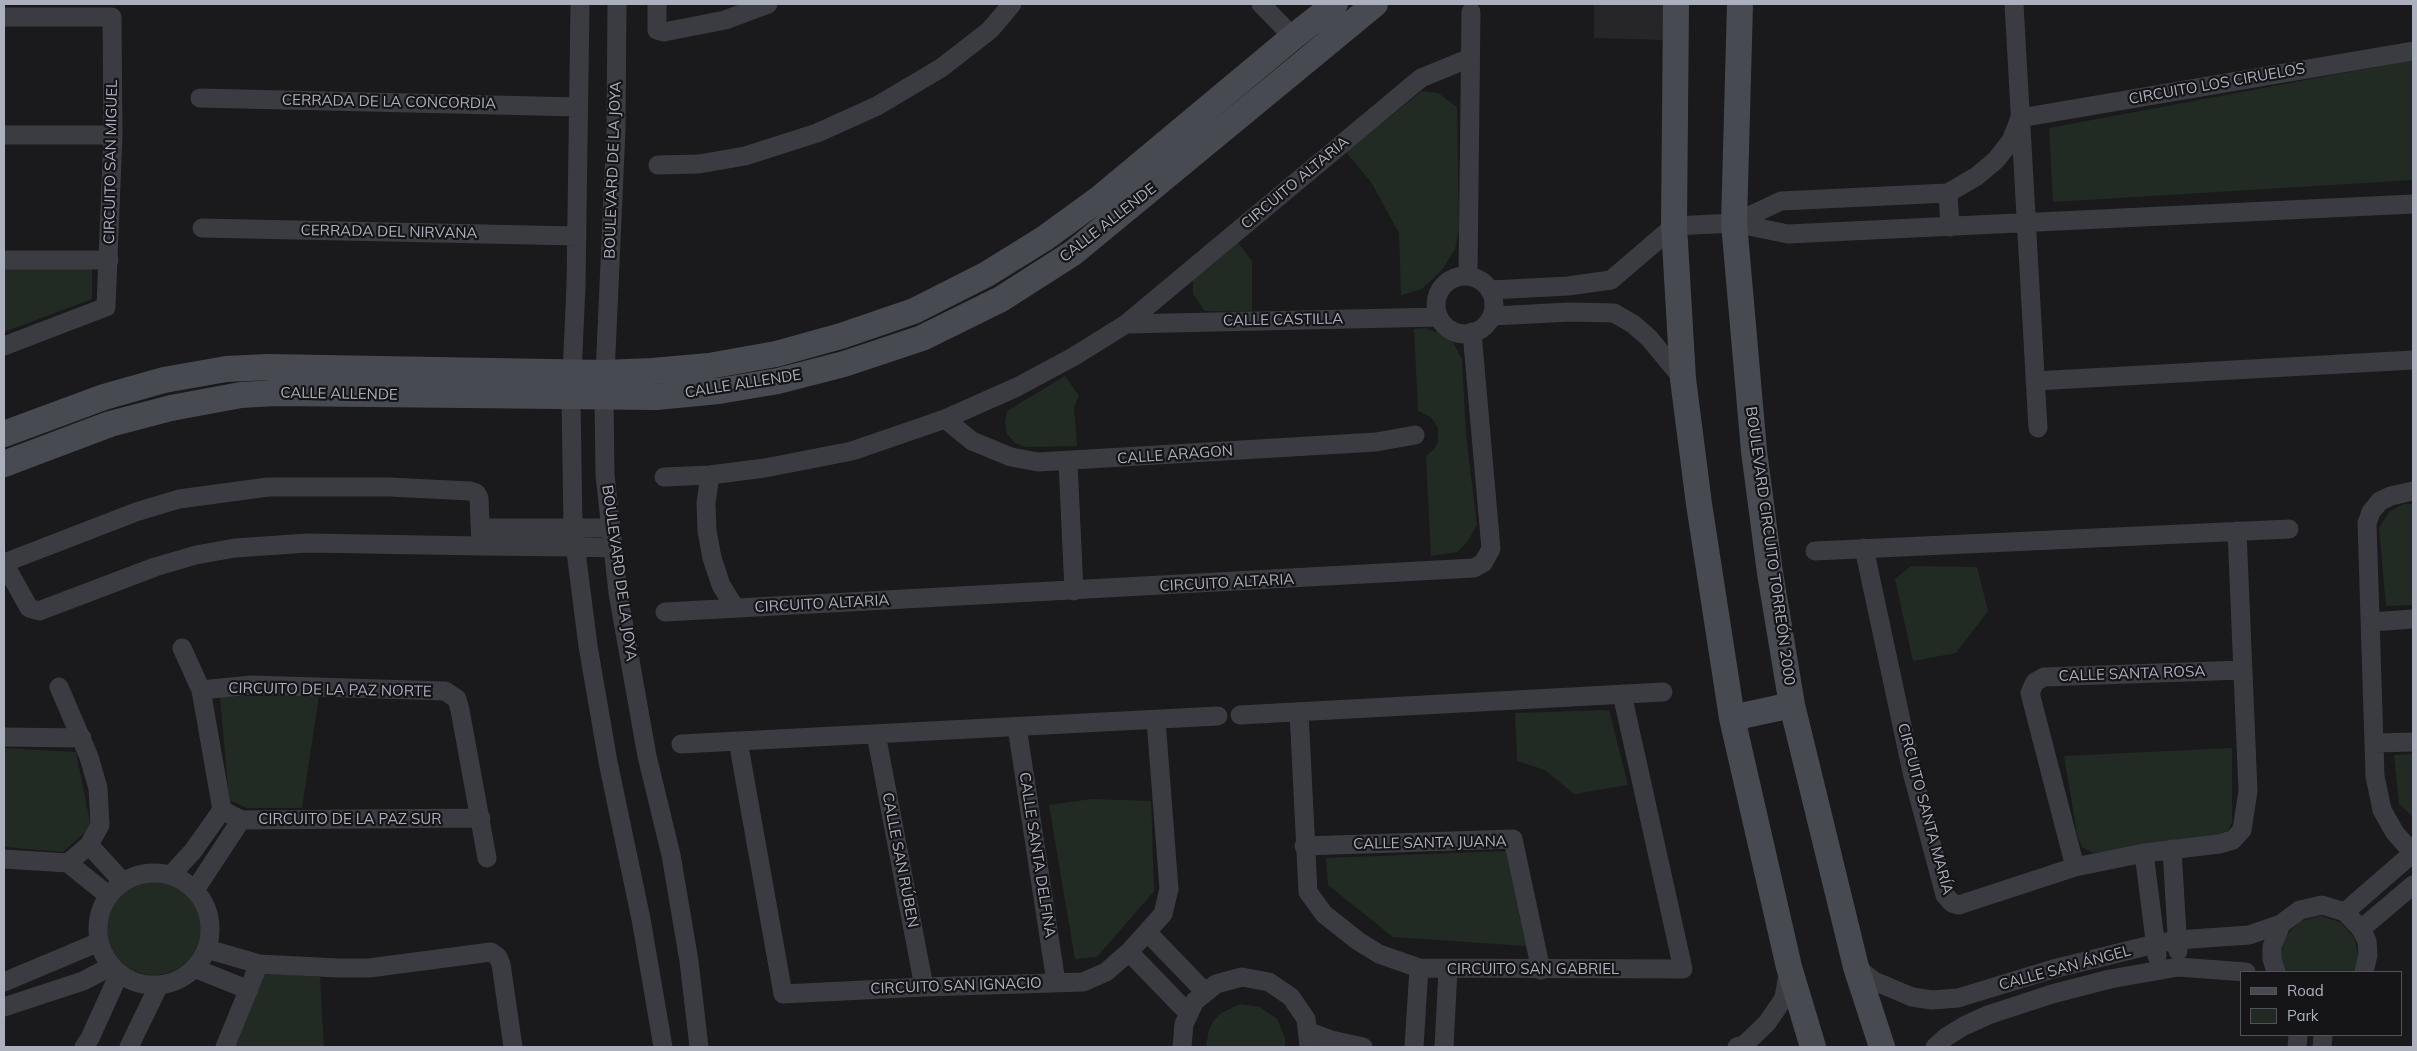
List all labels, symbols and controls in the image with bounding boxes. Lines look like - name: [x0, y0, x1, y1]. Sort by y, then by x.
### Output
- street label: CIRCUITO LOS CIRUELOS: [2127, 60, 2307, 108]
- street label: CIRCUITO SAN MIGUEL: [101, 80, 121, 244]
- street label: BOULEVARD DE LA JOYA: [601, 81, 625, 259]
- street label: CERRADA DE LA CONCORDIA: [282, 91, 496, 113]
- street label: CIRCUITO ALTARIA: [1238, 133, 1352, 233]
- street label: CALLE ALLENDE: [1056, 180, 1160, 266]
- street label: CERRADA DEL NIRVANA: [300, 221, 478, 243]
- street label: CALLE CASTILLA: [1223, 310, 1343, 330]
- street label: CALLE ALLENDE: [684, 366, 802, 402]
- street label: CALLE ALLENDE: [280, 384, 398, 404]
- street label: BOULEVARD CIRCUITO TORREÓN 2000: [1742, 405, 1798, 687]
- street label: CALLE ARAGON: [1117, 442, 1233, 468]
- street label: BOULEVARD DE LA JOYA: [598, 484, 640, 662]
- street label: CIRCUITO ALTARIA: [1159, 570, 1295, 596]
- street label: CIRCUITO ALTARIA: [754, 591, 890, 617]
- street label: CALLE SANTA ROSA: [2058, 662, 2206, 686]
- street label: CIRCUITO DE LA PAZ NORTE: [228, 679, 432, 701]
- street label: CIRCUITO SANTA MARÍA: [1893, 721, 1957, 897]
- street label: CALLE SANTA DELFINA: [1015, 771, 1059, 939]
- street label: CALLE SAN RÚBEN: [878, 791, 922, 929]
- street label: CIRCUITO DE LA PAZ SUR: [258, 810, 442, 828]
- street label: CALLE SANTA JUANA: [1353, 833, 1507, 853]
- street label: CALLE SAN ÁNGEL: [1997, 942, 2133, 994]
- street label: CIRCUITO SAN GABRIEL: [1447, 960, 1619, 978]
- legend: [2240, 971, 2402, 1036]
- street label: CIRCUITO SAN IGNACIO: [870, 974, 1042, 998]
- text: Road: [2287, 981, 2324, 1000]
- text: Park: [2287, 1006, 2319, 1025]

